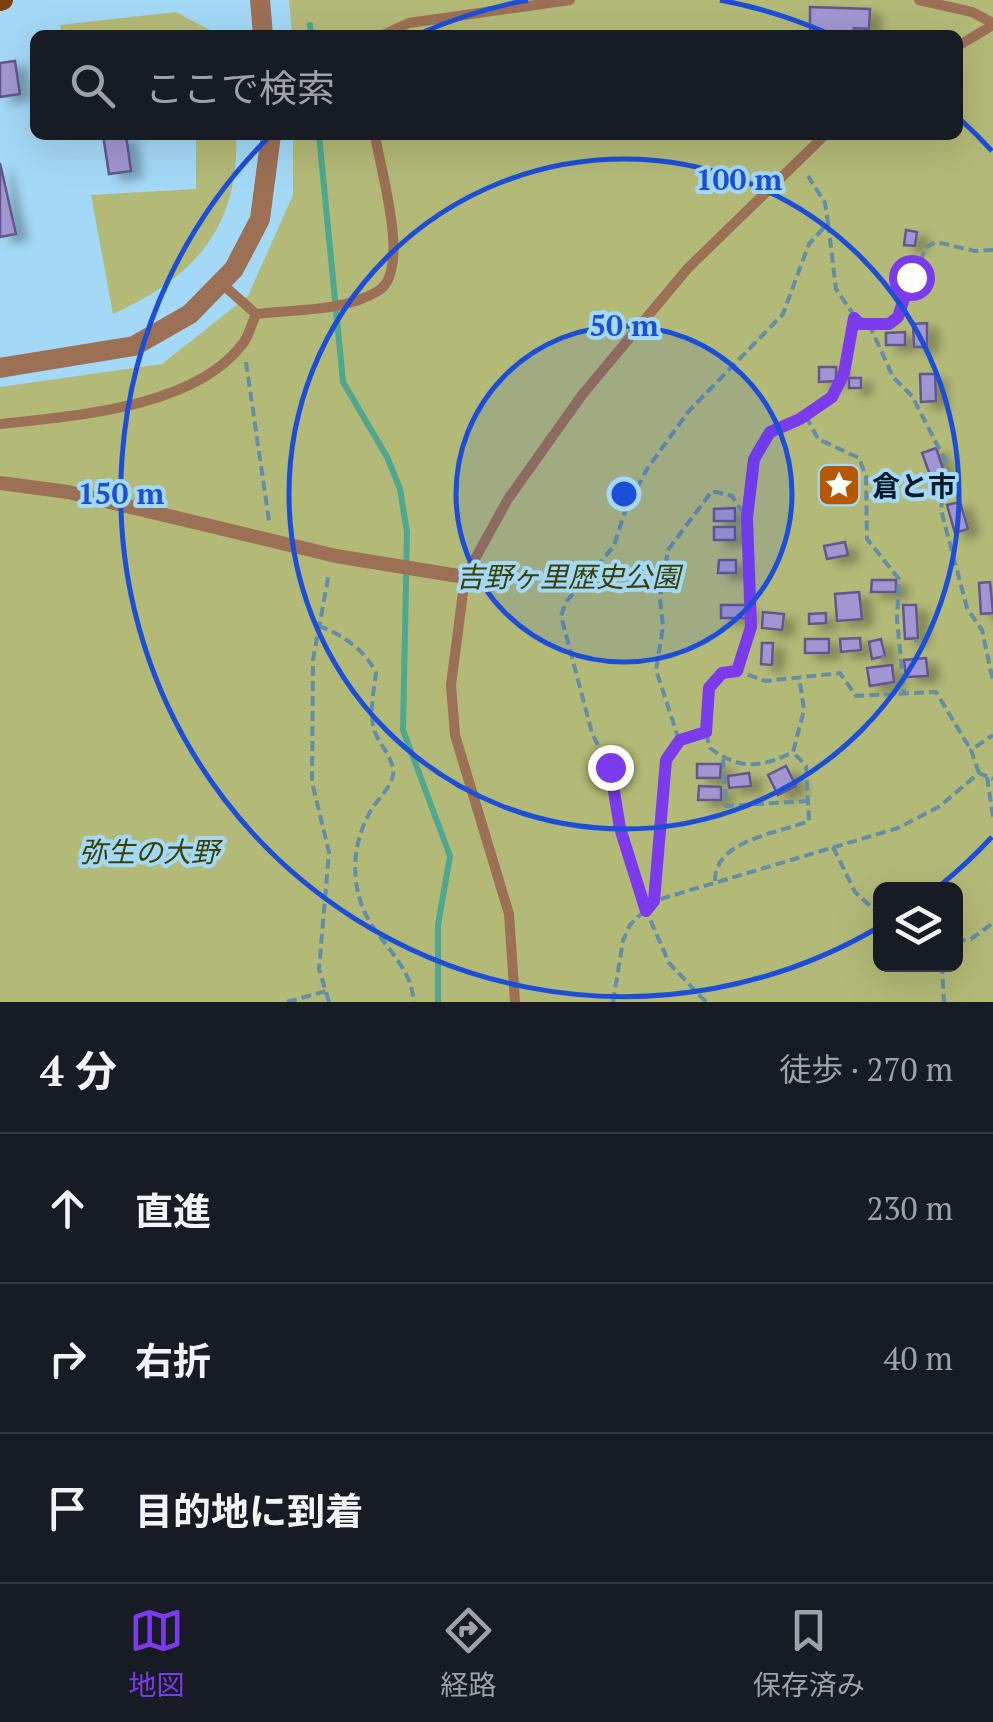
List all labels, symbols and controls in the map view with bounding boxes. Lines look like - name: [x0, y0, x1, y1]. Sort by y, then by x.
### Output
- search box: [30, 30, 963, 140]
- icon: search: [65, 58, 120, 113]
- text: ここで検索: [145, 63, 335, 113]
- text: 100 m: [696, 159, 783, 199]
- route start: [889, 255, 935, 301]
- text: 50 m: [589, 305, 659, 345]
- place icon: 倉と市: [816, 462, 862, 508]
- place label: 倉と市: [872, 467, 956, 504]
- text: 150 m: [78, 473, 165, 513]
- centre of rings: [606, 476, 642, 512]
- park label: 吉野ヶ里歴史公園: [456, 558, 684, 595]
- route end: [588, 745, 634, 791]
- park label: 弥生の大野: [79, 833, 224, 870]
- map controls: [873, 882, 963, 972]
- button: layers: [873, 882, 963, 972]
- text: 4 分: [40, 1042, 117, 1098]
- text: 徒歩 · 270 m: [779, 1048, 953, 1090]
- icon: ahead: [40, 1181, 95, 1236]
- text: 直進: [135, 1186, 211, 1236]
- text: 230 m: [866, 1187, 953, 1229]
- icon: right: [40, 1331, 95, 1386]
- text: 右折: [135, 1336, 211, 1386]
- text: 40 m: [883, 1337, 953, 1379]
- icon: arrive: [40, 1481, 95, 1536]
- text: 目的地に到着: [135, 1486, 363, 1536]
- tab: 地図: [128, 1603, 184, 1703]
- tab: 経路: [440, 1603, 497, 1703]
- tab: 保存済み: [753, 1603, 865, 1703]

